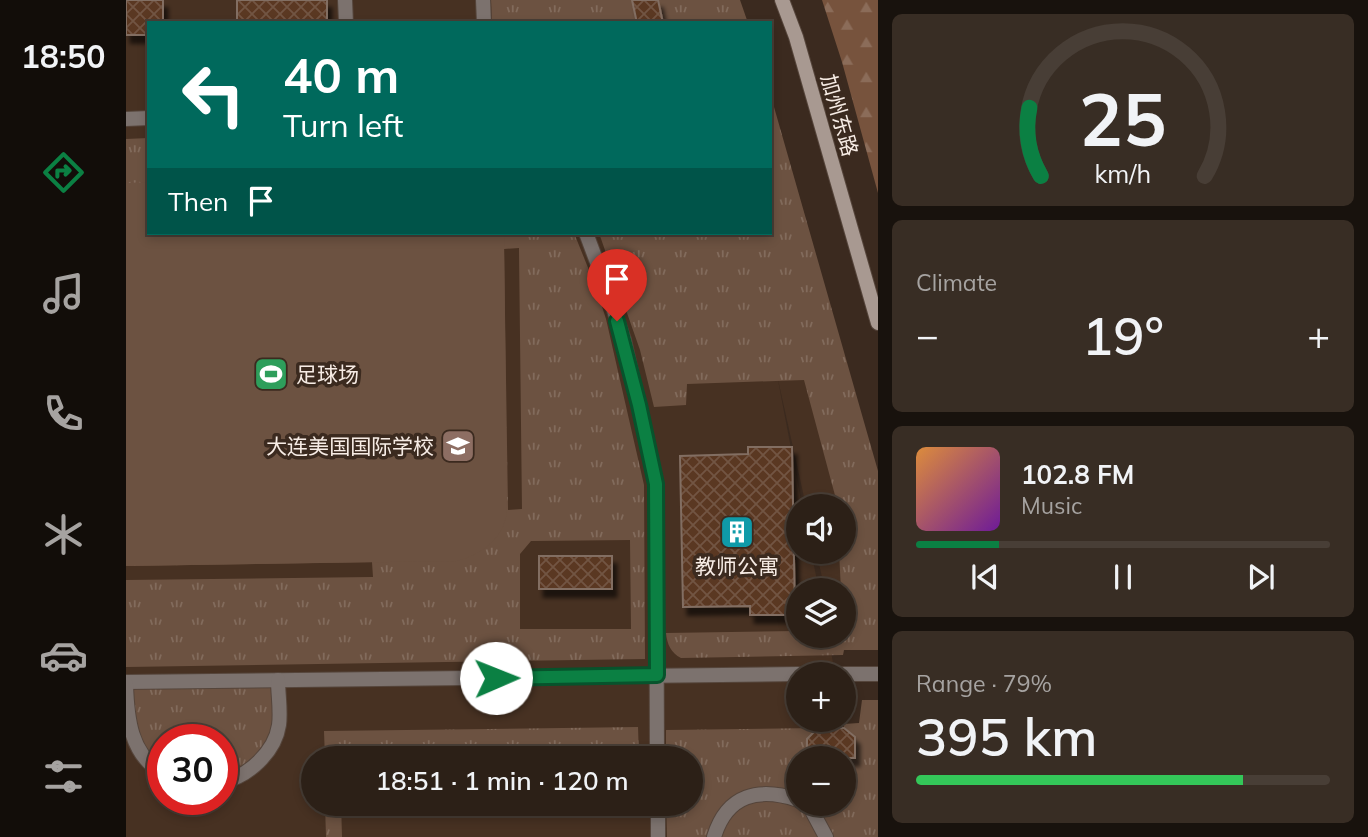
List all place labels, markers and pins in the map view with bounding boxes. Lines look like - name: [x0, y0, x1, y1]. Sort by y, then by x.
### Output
- pin: [587, 249, 647, 321]
- sports icon: 足球场: [252, 355, 290, 393]
- place label: 足球场: [296, 361, 359, 387]
- school or university icon: 大连美国国际学校: [439, 427, 477, 465]
- place label: 大连美国国际学校: [266, 433, 434, 459]
- building icon: 教师公寓: [718, 513, 756, 551]
- place label: 教师公寓: [695, 553, 779, 579]

